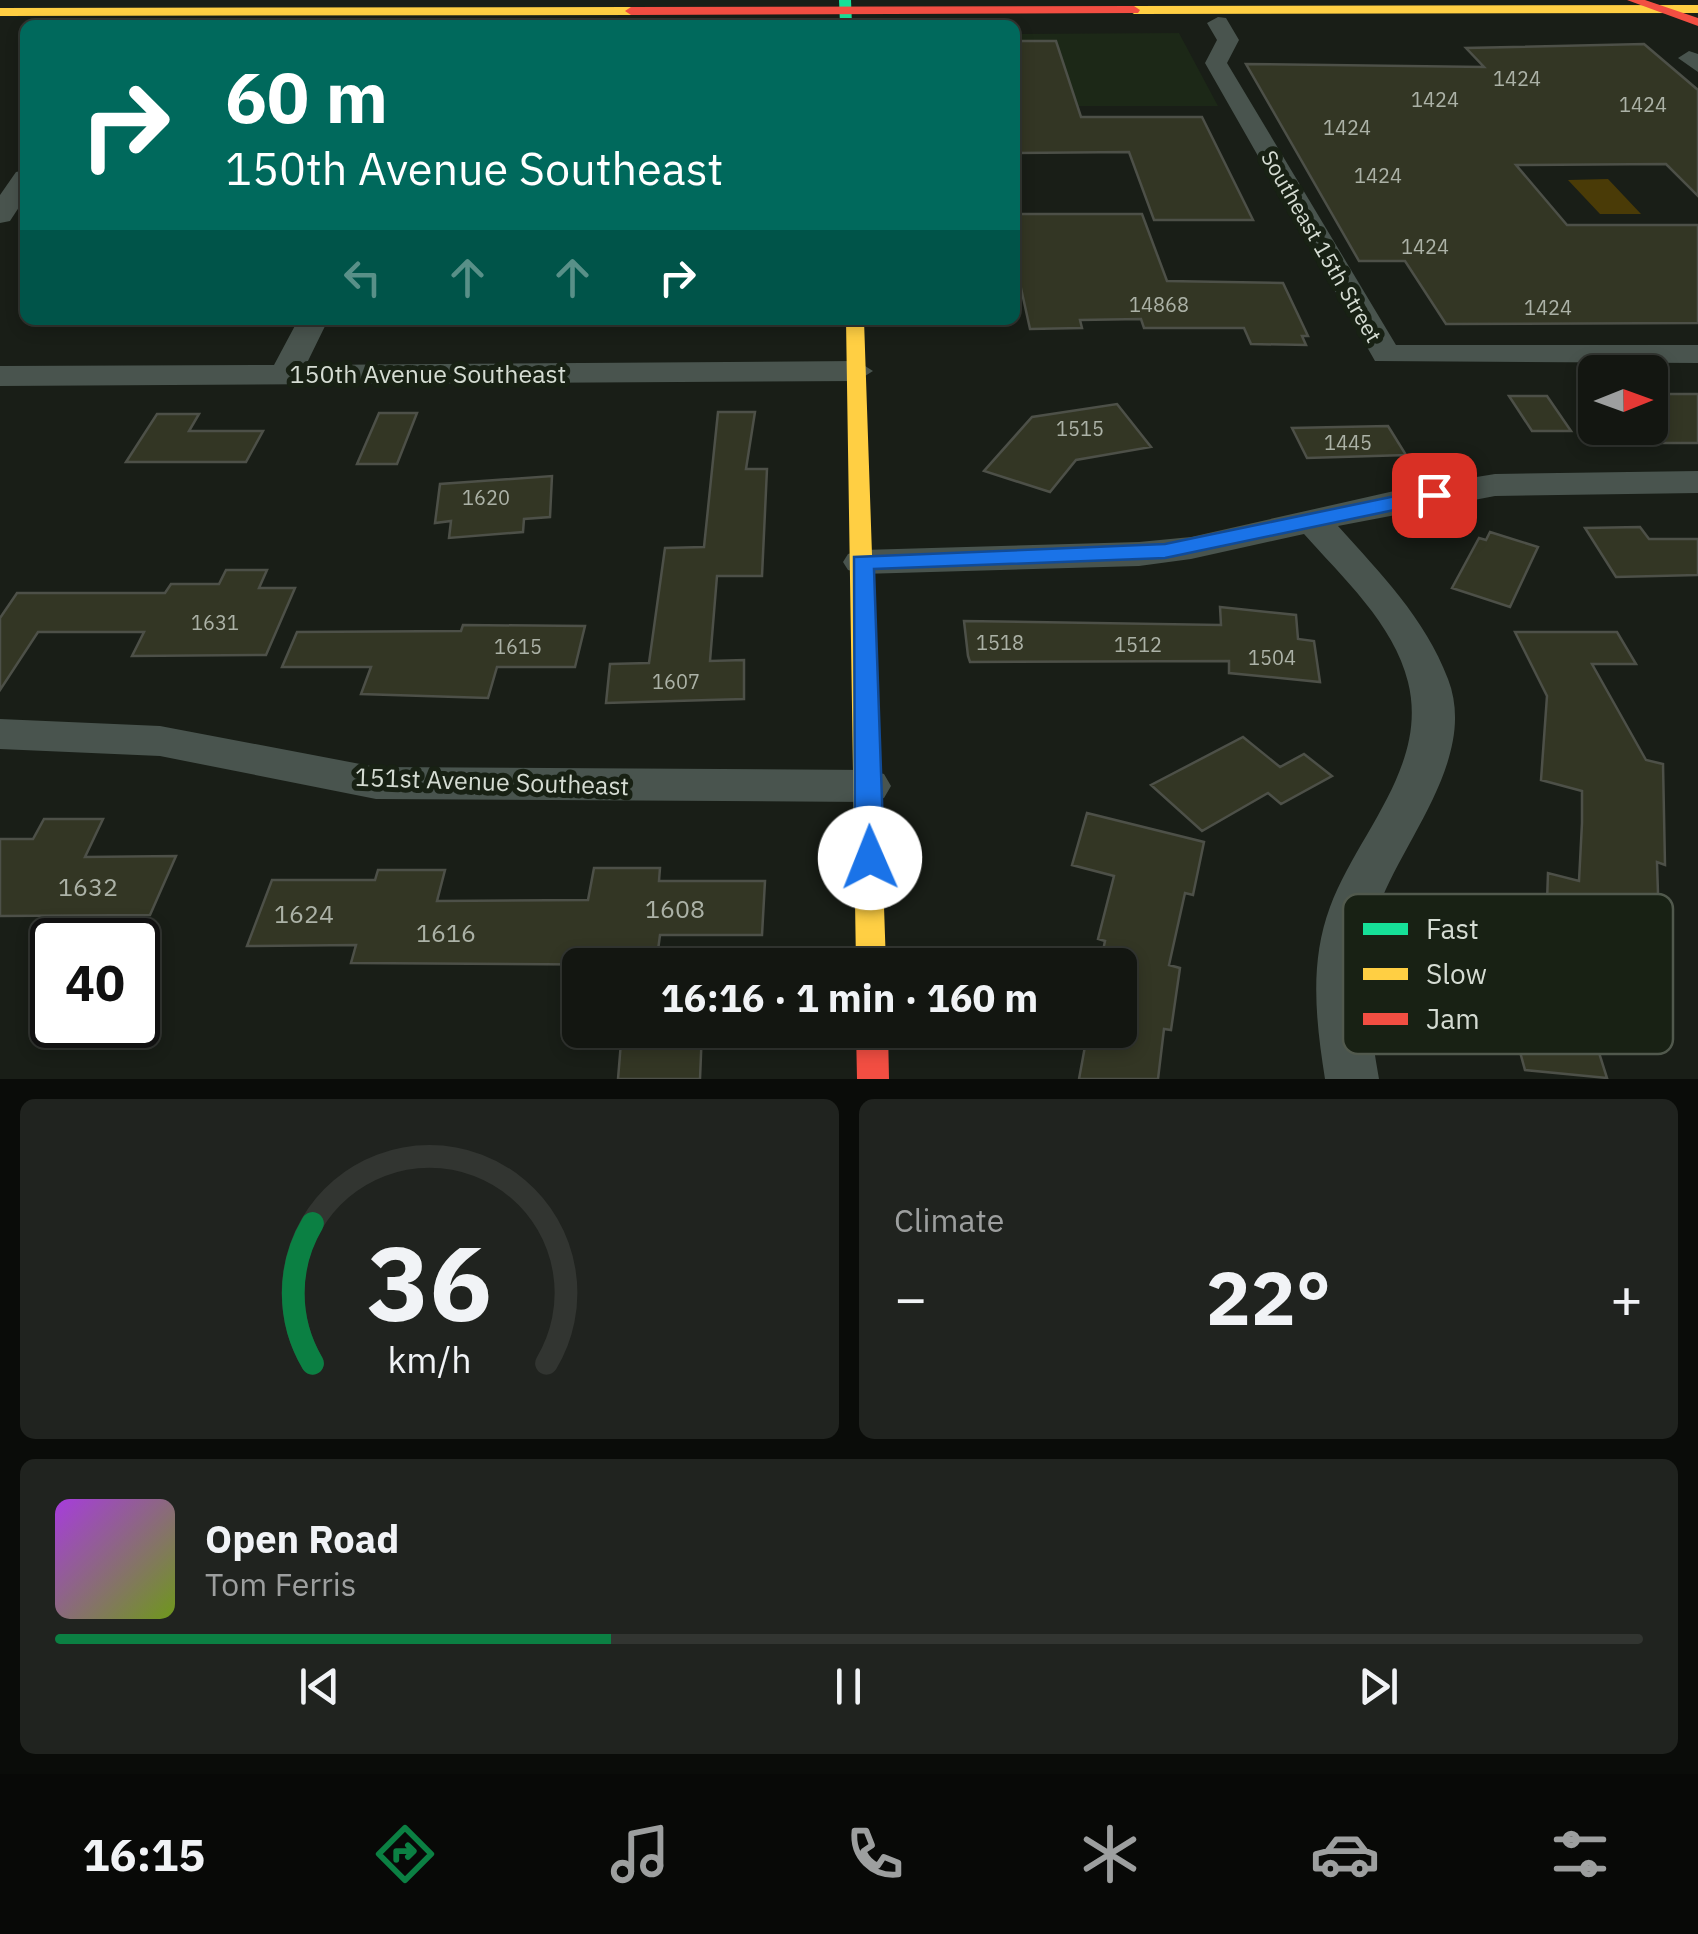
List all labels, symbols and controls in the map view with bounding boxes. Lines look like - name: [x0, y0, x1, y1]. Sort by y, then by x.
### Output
- text: 60 m: [225, 51, 388, 142]
- icon: right: [60, 60, 190, 190]
- house number: 1424: [1493, 65, 1541, 92]
- house number: 1424: [1411, 86, 1459, 113]
- house number: 1424: [1619, 91, 1667, 118]
- house number: 1424: [1323, 114, 1371, 141]
- text: 150th Avenue Southeast: [225, 139, 723, 197]
- street label: Southeast 15th Street: [1255, 145, 1389, 347]
- house number: 1424: [1354, 162, 1402, 189]
- house number: 1424: [1401, 233, 1449, 260]
- icon: left: [335, 250, 390, 305]
- icon: ahead: [440, 250, 495, 305]
- icon: ahead: [545, 250, 600, 305]
- icon: right: [650, 250, 705, 305]
- house number: 14868: [1129, 291, 1189, 318]
- house number: 1424: [1524, 294, 1572, 321]
- north arrow: [1578, 355, 1668, 445]
- map controls: [1578, 355, 1668, 445]
- street label: 150th Avenue Southeast: [290, 357, 566, 390]
- house number: 1515: [1056, 415, 1104, 442]
- house number: 1445: [1324, 429, 1372, 456]
- pin: [1392, 453, 1477, 538]
- icon: arrive: [1407, 468, 1462, 523]
- house number: 1620: [462, 484, 510, 511]
- house number: 1631: [191, 609, 239, 636]
- house number: 1518: [976, 629, 1024, 656]
- house number: 1512: [1114, 631, 1162, 658]
- house number: 1615: [494, 633, 542, 660]
- house number: 1504: [1248, 644, 1296, 671]
- house number: 1607: [652, 668, 700, 695]
- street label: 151st Avenue Southeast: [354, 760, 630, 802]
- position arrow: [818, 806, 922, 910]
- house number: 1632: [58, 870, 118, 903]
- house number: 1608: [645, 892, 705, 925]
- legend: [1343, 894, 1673, 1054]
- house number: 1624: [274, 897, 334, 930]
- text: Fast: [1426, 910, 1479, 947]
- house number: 1616: [416, 916, 476, 949]
- speed limit sign: 40: [30, 918, 160, 1048]
- text: Slow: [1426, 955, 1487, 992]
- text: 16:16 · 1 min · 160 m: [661, 973, 1038, 1022]
- text: Jam: [1426, 1000, 1480, 1037]
- text: Climate: [894, 1199, 1004, 1241]
- text: 36: [367, 1214, 492, 1350]
- text: 22°: [1206, 1248, 1331, 1346]
- text: −: [894, 1262, 927, 1333]
- text: +: [1610, 1262, 1643, 1333]
- text: km/h: [387, 1336, 472, 1383]
- text: Open Road: [205, 1514, 399, 1563]
- text: Tom Ferris: [205, 1563, 356, 1605]
- icon: previous: [292, 1659, 347, 1714]
- icon: pause: [821, 1659, 876, 1714]
- icon: next: [1351, 1659, 1406, 1714]
- icon: directions: [370, 1819, 440, 1889]
- icon: music: [605, 1819, 675, 1889]
- icon: phone: [840, 1819, 910, 1889]
- icon: climate: [1075, 1819, 1145, 1889]
- icon: car: [1310, 1819, 1380, 1889]
- icon: filters: [1545, 1819, 1615, 1889]
- text: 16:15: [83, 1825, 205, 1883]

